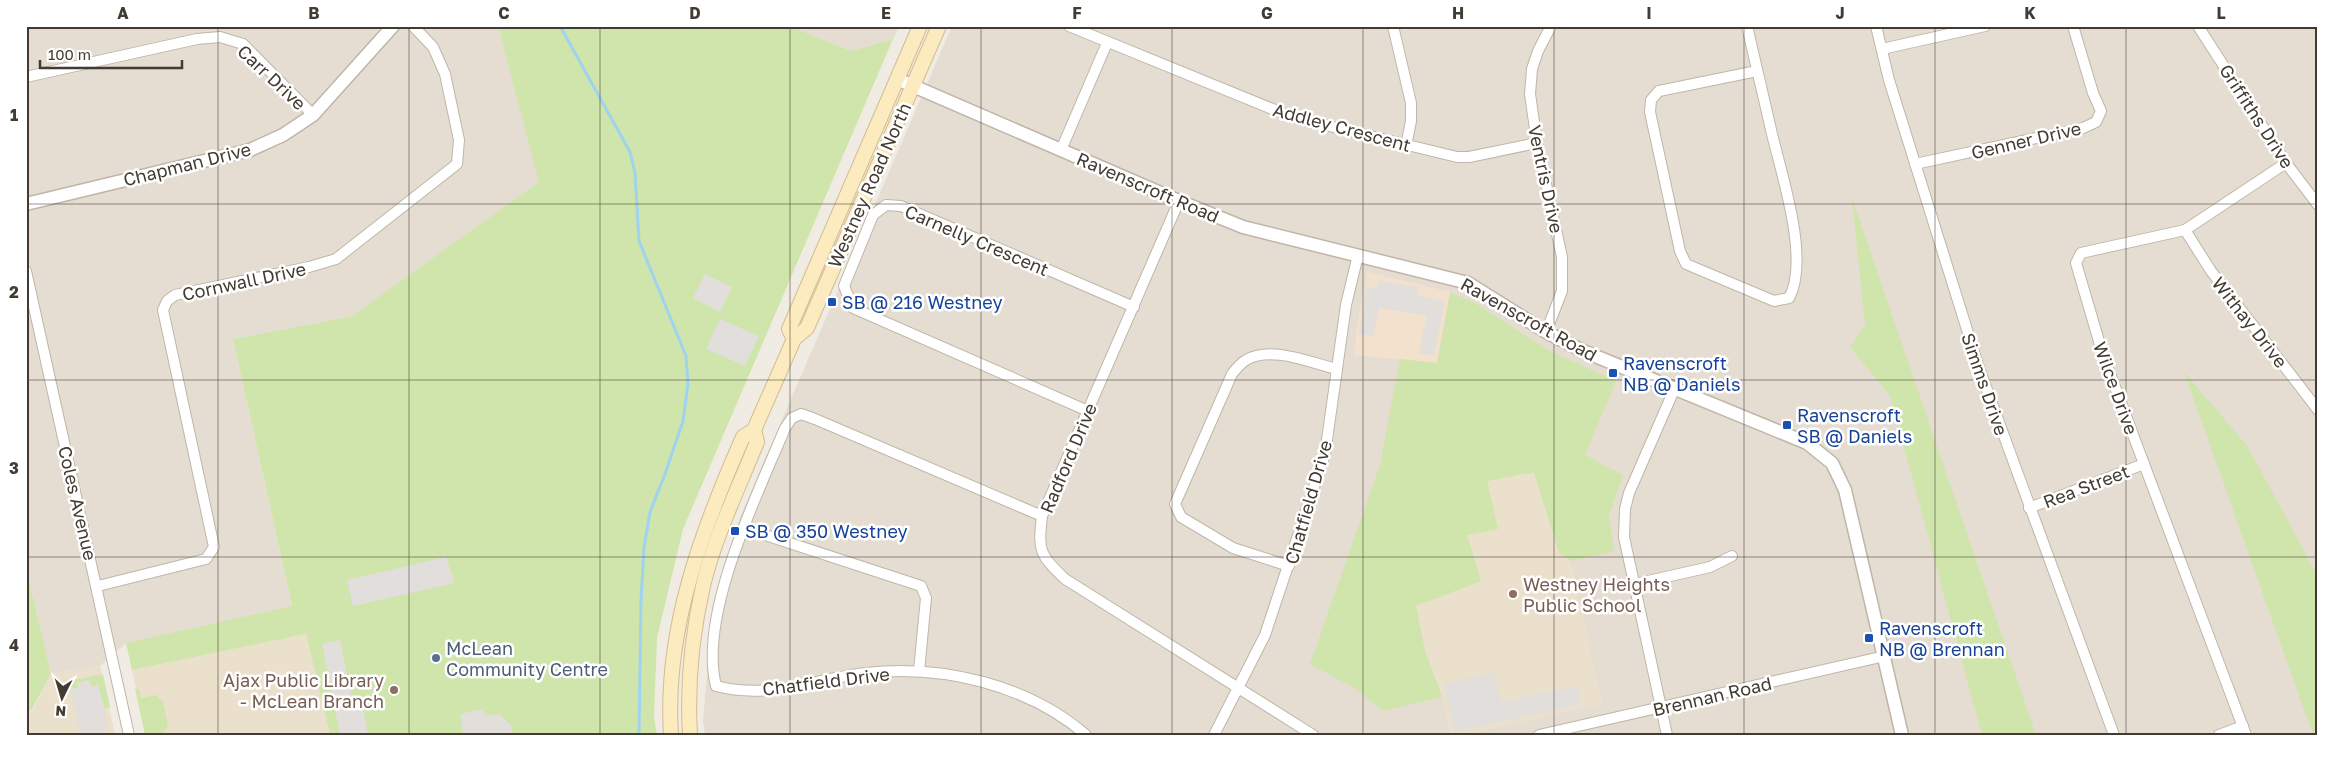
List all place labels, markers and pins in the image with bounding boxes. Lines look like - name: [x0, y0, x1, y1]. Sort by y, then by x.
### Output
- place label: SB @ 216 Westney: [842, 291, 1002, 313]
- marker: SB @ 216 Westney: [826, 296, 838, 308]
- place label: Ravenscroft NB @ Daniels: [1623, 352, 1741, 395]
- marker: Ravenscroft NB @ Daniels: [1607, 367, 1619, 379]
- place label: Ravenscroft SB @ Daniels: [1797, 404, 1912, 447]
- marker: Ravenscroft SB @ Daniels: [1781, 419, 1793, 431]
- place label: SB @ 350 Westney: [745, 520, 908, 542]
- marker: SB @ 350 Westney: [729, 525, 741, 537]
- place label: Westney Heights Public School: [1523, 573, 1670, 616]
- marker: Westney Heights Public School: [1507, 588, 1519, 600]
- place label: Ravenscroft NB @ Brennan: [1879, 617, 2005, 660]
- marker: Ravenscroft NB @ Brennan: [1863, 632, 1875, 644]
- place label: McLean Community Centre: [446, 637, 608, 680]
- marker: McLean Community Centre: [430, 652, 442, 664]
- place label: Ajax Public Library - McLean Branch: [223, 669, 384, 712]
- marker: Ajax Public Library - McLean Branch: [388, 684, 400, 696]

